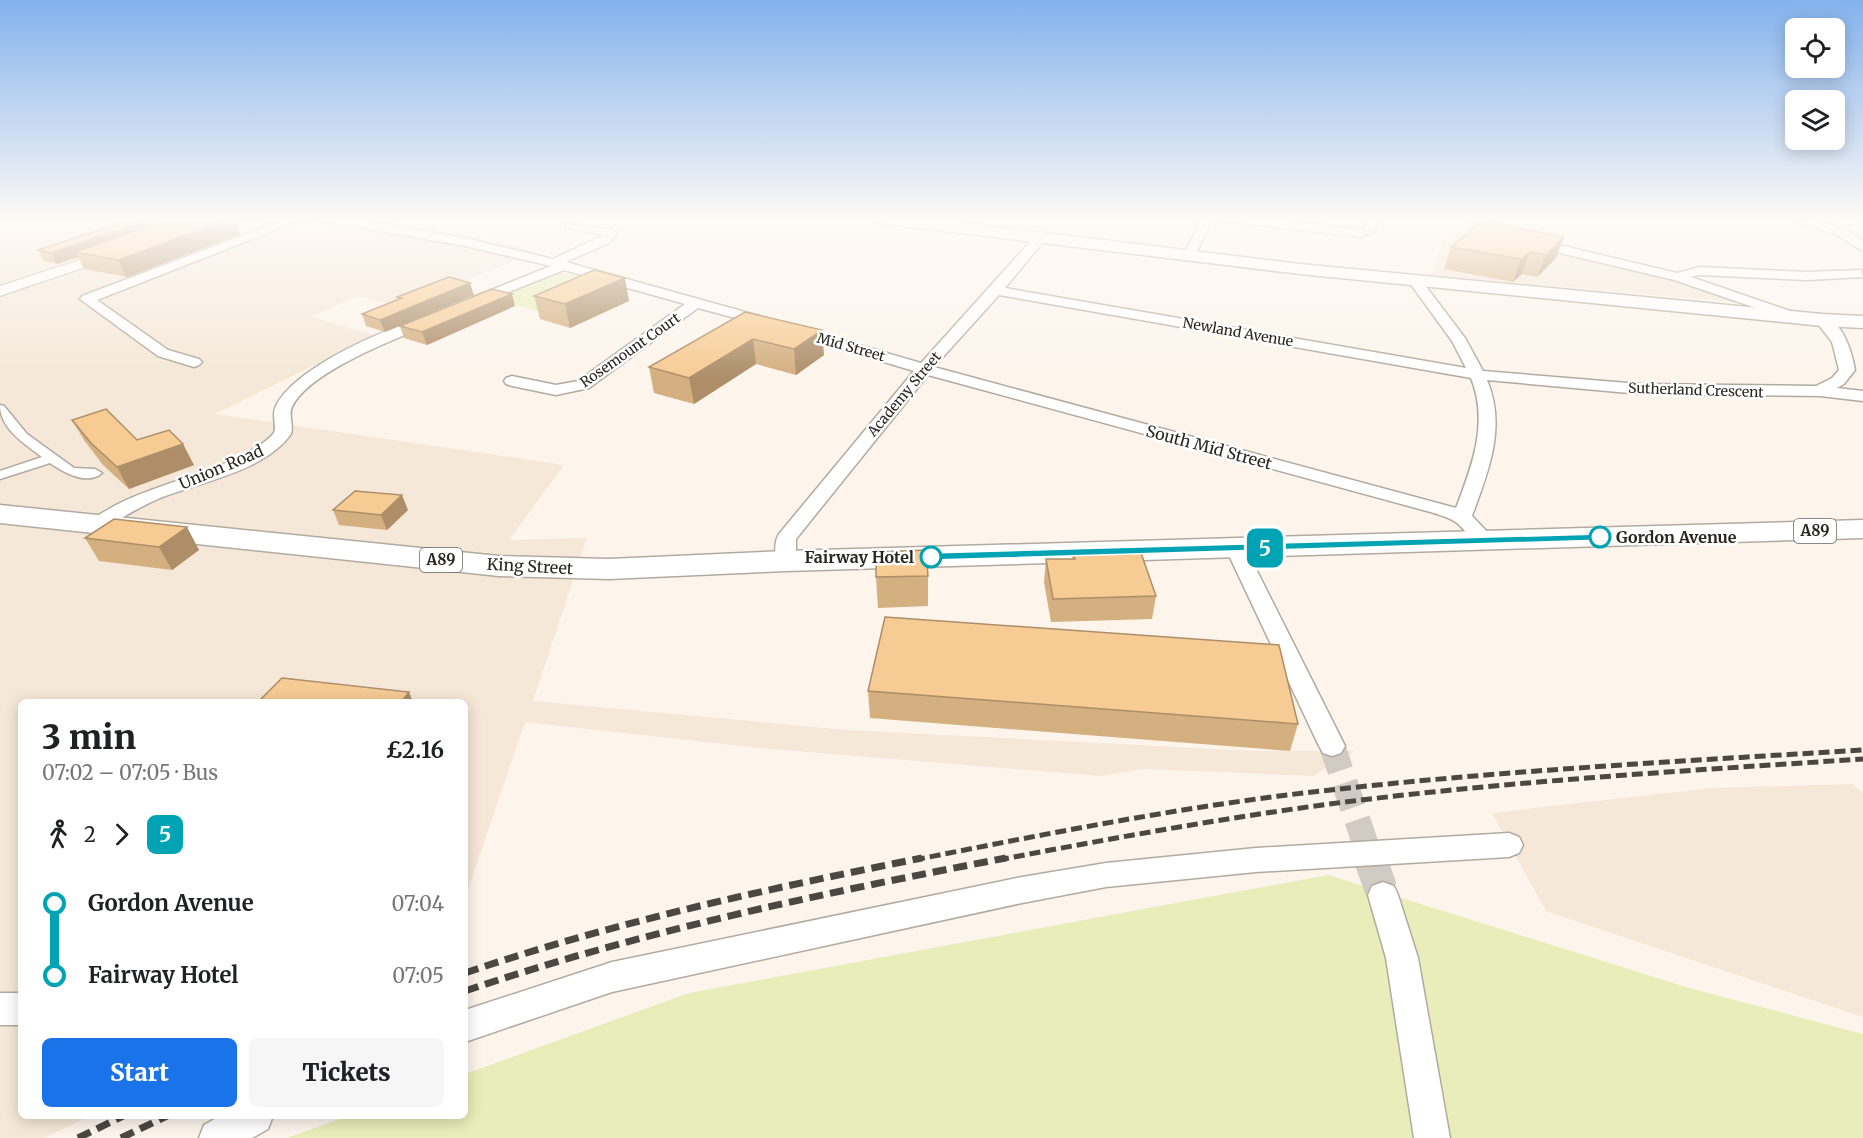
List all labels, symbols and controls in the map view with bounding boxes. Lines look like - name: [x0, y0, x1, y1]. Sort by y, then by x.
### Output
- map controls: [1785, 18, 1845, 150]
- button: locate: [1785, 18, 1845, 78]
- button: layers: [1785, 90, 1845, 150]
- street label: Rosemount Court: [576, 308, 684, 391]
- street label: Newland Avenue: [1181, 313, 1295, 351]
- street label: Mid Street: [815, 329, 888, 365]
- street label: Academy Street: [863, 347, 945, 441]
- street label: Sutherland Crescent: [1628, 379, 1765, 401]
- street label: South Mid Street: [1144, 421, 1275, 474]
- street label: Union Road: [176, 440, 267, 494]
- road number: A89: [1794, 519, 1836, 543]
- marker: Gordon Avenue: [1589, 526, 1611, 548]
- place label: Gordon Avenue: [1616, 527, 1737, 547]
- line badge: 5: [1246, 528, 1284, 568]
- text: 5: [1259, 535, 1271, 562]
- marker: Fairway Hotel: [920, 546, 942, 568]
- place label: Fairway Hotel: [805, 547, 914, 567]
- road number: A89: [420, 548, 462, 572]
- street label: King Street: [486, 554, 574, 578]
- text: 3 min: [42, 717, 136, 758]
- text: £2.16: [386, 736, 444, 764]
- text: 07:02 – 07:05 · Bus: [42, 760, 218, 785]
- icon: walk: [42, 818, 75, 851]
- icon: forward: [105, 818, 138, 851]
- text: 5: [159, 821, 171, 848]
- text: 2: [84, 822, 96, 847]
- text: Gordon Avenue: [88, 889, 254, 917]
- text: 07:04: [392, 891, 444, 916]
- text: Fairway Hotel: [88, 961, 238, 989]
- text: 07:05: [392, 963, 444, 988]
- button: Start: [42, 1038, 237, 1107]
- button: Tickets: [249, 1038, 444, 1107]

